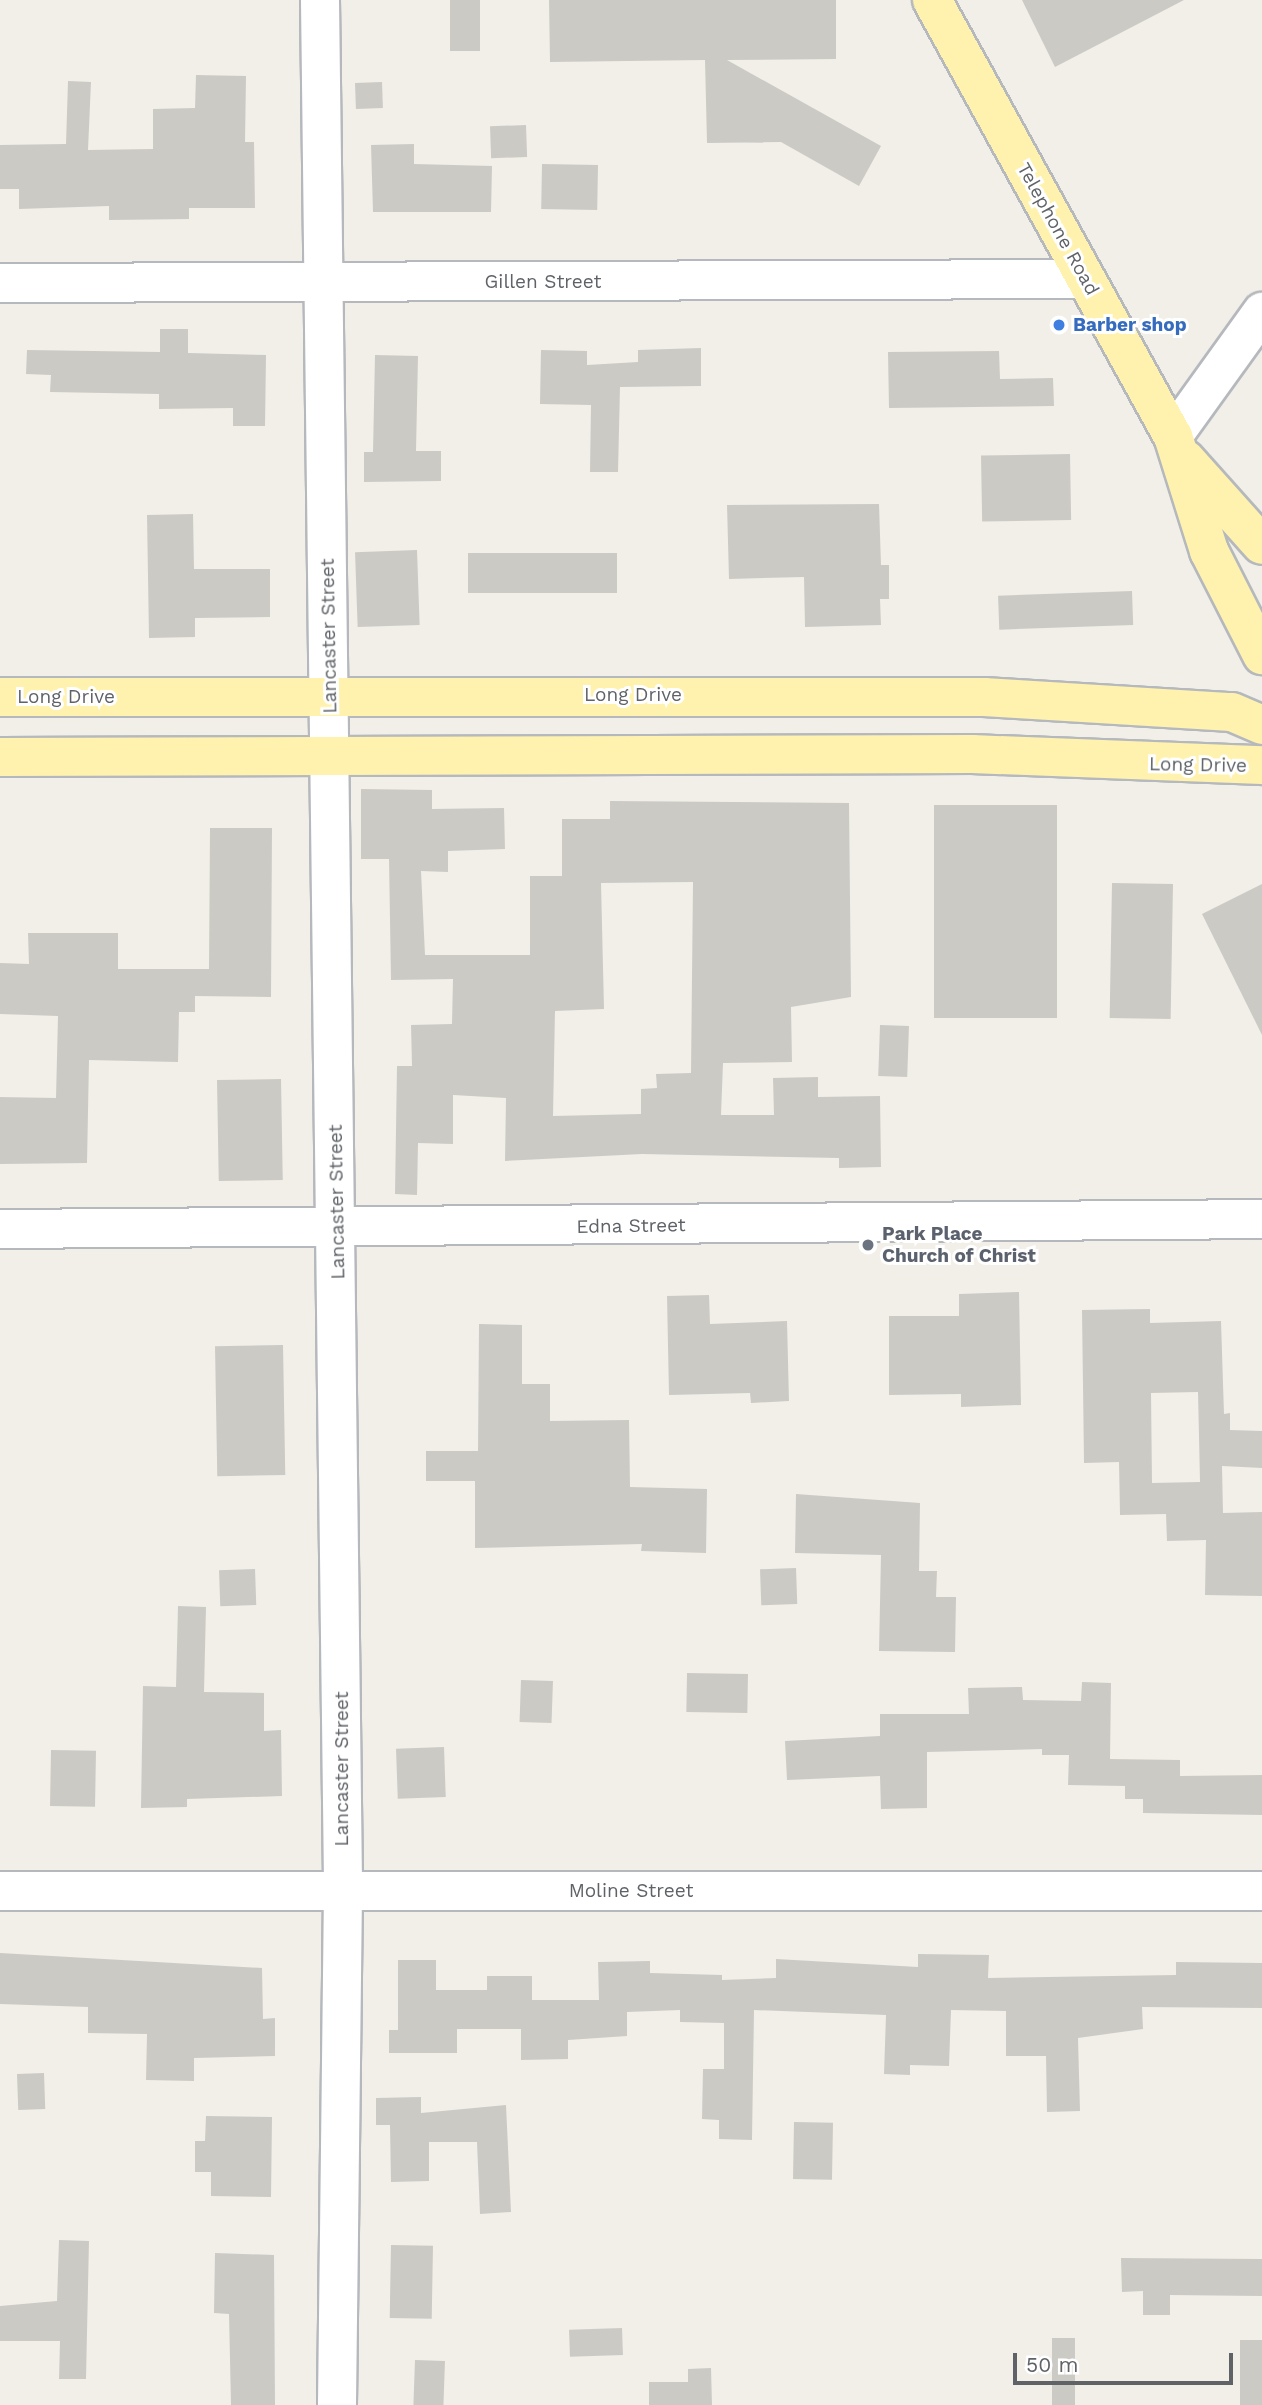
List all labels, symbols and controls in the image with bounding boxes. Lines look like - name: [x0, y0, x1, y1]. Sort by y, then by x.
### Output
- street label: Telephone Road: [1012, 159, 1104, 299]
- street label: Gillen Street: [485, 271, 601, 293]
- place label: Barber shop: [1073, 314, 1187, 336]
- marker: Barber shop: [1051, 317, 1067, 333]
- street label: Lancaster Street: [316, 558, 342, 714]
- street label: Long Drive: [584, 684, 682, 706]
- street label: Long Drive: [17, 686, 115, 708]
- street label: Long Drive: [1149, 753, 1247, 777]
- street label: Lancaster Street: [324, 1124, 350, 1280]
- street label: Edna Street: [576, 1214, 686, 1238]
- place label: Park Place Church of Christ: [882, 1223, 1036, 1267]
- marker: Park Place Church of Christ: [860, 1237, 876, 1253]
- street label: Lancaster Street: [331, 1691, 353, 1847]
- street label: Moline Street: [569, 1880, 693, 1902]
- scale bar: [1017, 2338, 1238, 2382]
- text: 50 m: [1026, 2352, 1078, 2377]

